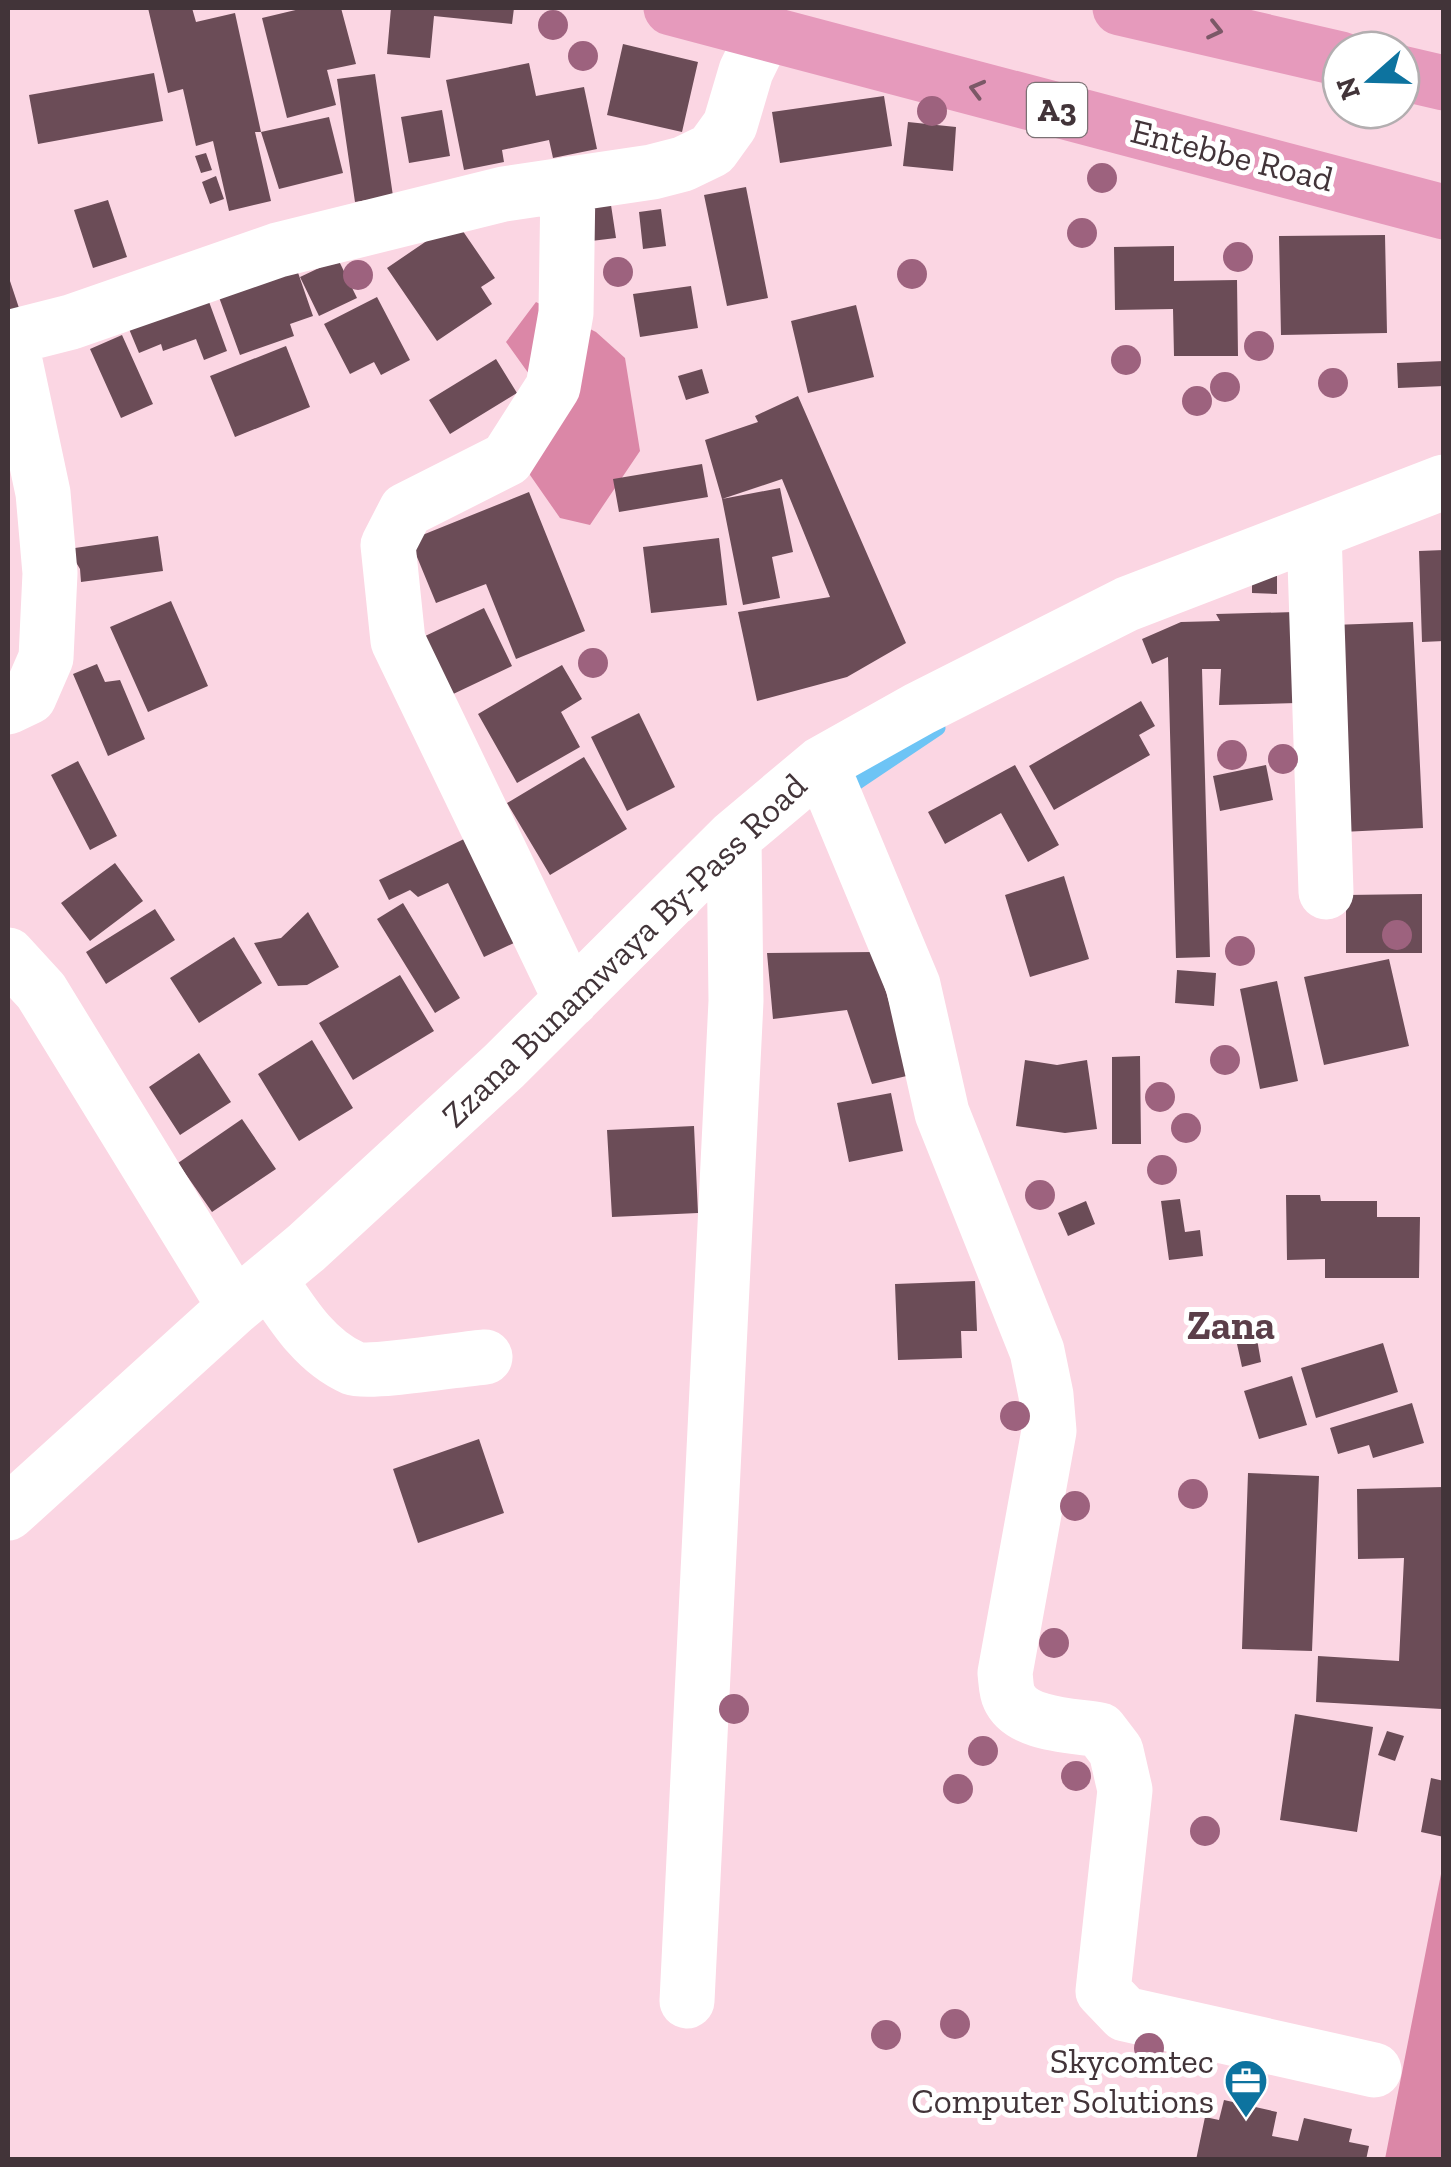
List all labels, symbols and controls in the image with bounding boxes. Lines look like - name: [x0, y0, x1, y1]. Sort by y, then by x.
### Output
- one-way arrow: [1206, 18, 1223, 39]
- north arrow: [1321, 30, 1421, 130]
- text: N: [1329, 73, 1367, 104]
- one-way arrow: [969, 80, 986, 101]
- road number: A3: [1027, 83, 1087, 137]
- street label: Entebbe Road: [1126, 110, 1338, 200]
- street label: Zzana Bunamwaya By-Pass Road: [433, 764, 815, 1136]
- district label: Zana: [1187, 1301, 1275, 1349]
- place label: Skycomtec Computer Solutions: [911, 2040, 1214, 2122]
- office icon: Skycomtec Computer Solutions: [1223, 2058, 1269, 2119]

